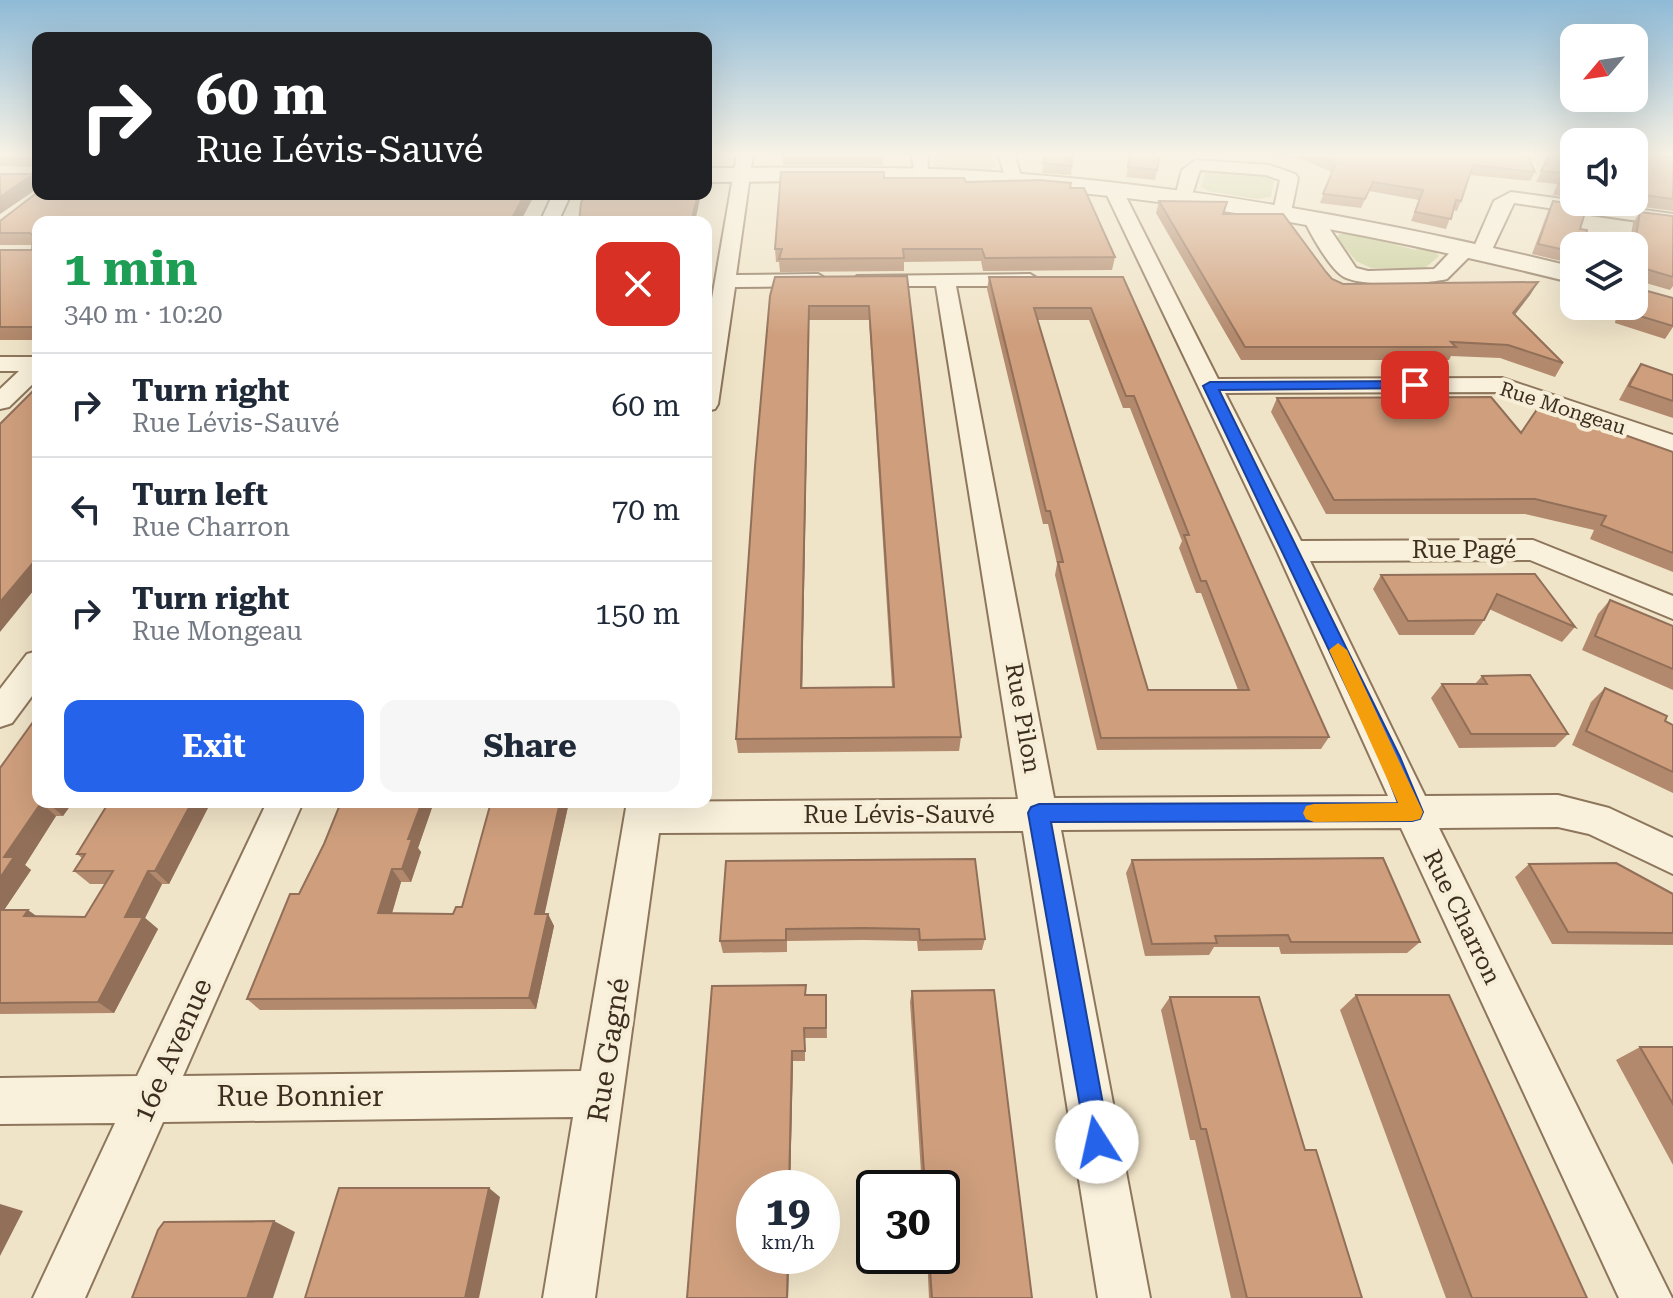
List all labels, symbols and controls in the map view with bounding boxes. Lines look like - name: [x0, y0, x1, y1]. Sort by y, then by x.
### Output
- north arrow: [1560, 24, 1648, 112]
- map controls: [1560, 24, 1648, 320]
- text: 60 m: [196, 62, 327, 128]
- icon: right: [64, 64, 168, 168]
- button: sound: [1560, 128, 1648, 216]
- text: Rue Lévis-Sauvé: [196, 129, 483, 171]
- button: layers: [1560, 232, 1648, 320]
- text: 1 min: [64, 241, 197, 297]
- button: close: [596, 242, 680, 326]
- text: 340 m · 10:20: [64, 299, 223, 329]
- pin: [1381, 351, 1449, 419]
- icon: arrive: [1393, 363, 1437, 407]
- text: Turn right: [132, 373, 289, 408]
- street label: Rue Mongeau: [1497, 376, 1630, 440]
- icon: right: [64, 383, 108, 427]
- text: 60 m: [611, 388, 680, 423]
- text: Rue Lévis-Sauvé: [132, 408, 339, 438]
- text: Turn left: [132, 477, 268, 512]
- icon: left: [64, 487, 108, 531]
- text: 70 m: [611, 492, 680, 527]
- text: Rue Charron: [132, 512, 290, 542]
- street label: Rue Pagé: [1412, 536, 1516, 564]
- text: Turn right: [132, 581, 289, 616]
- icon: right: [64, 591, 108, 635]
- text: 150 m: [595, 596, 680, 631]
- text: Rue Mongeau: [132, 616, 302, 646]
- street label: Rue Pilon: [1000, 661, 1046, 775]
- button: Exit: [64, 700, 364, 792]
- button: Share: [380, 700, 680, 792]
- street label: Rue Lévis-Sauvé: [803, 801, 995, 829]
- street label: Rue Charron: [1417, 845, 1507, 989]
- street label: 16e Avenue: [126, 973, 219, 1127]
- street label: Rue Gagné: [581, 976, 636, 1125]
- street label: Rue Bonnier: [217, 1080, 383, 1113]
- position arrow: [1055, 1100, 1139, 1184]
- speed limit sign: 30: [856, 1170, 960, 1274]
- text: 19: [766, 1188, 810, 1235]
- text: km/h: [761, 1230, 815, 1254]

